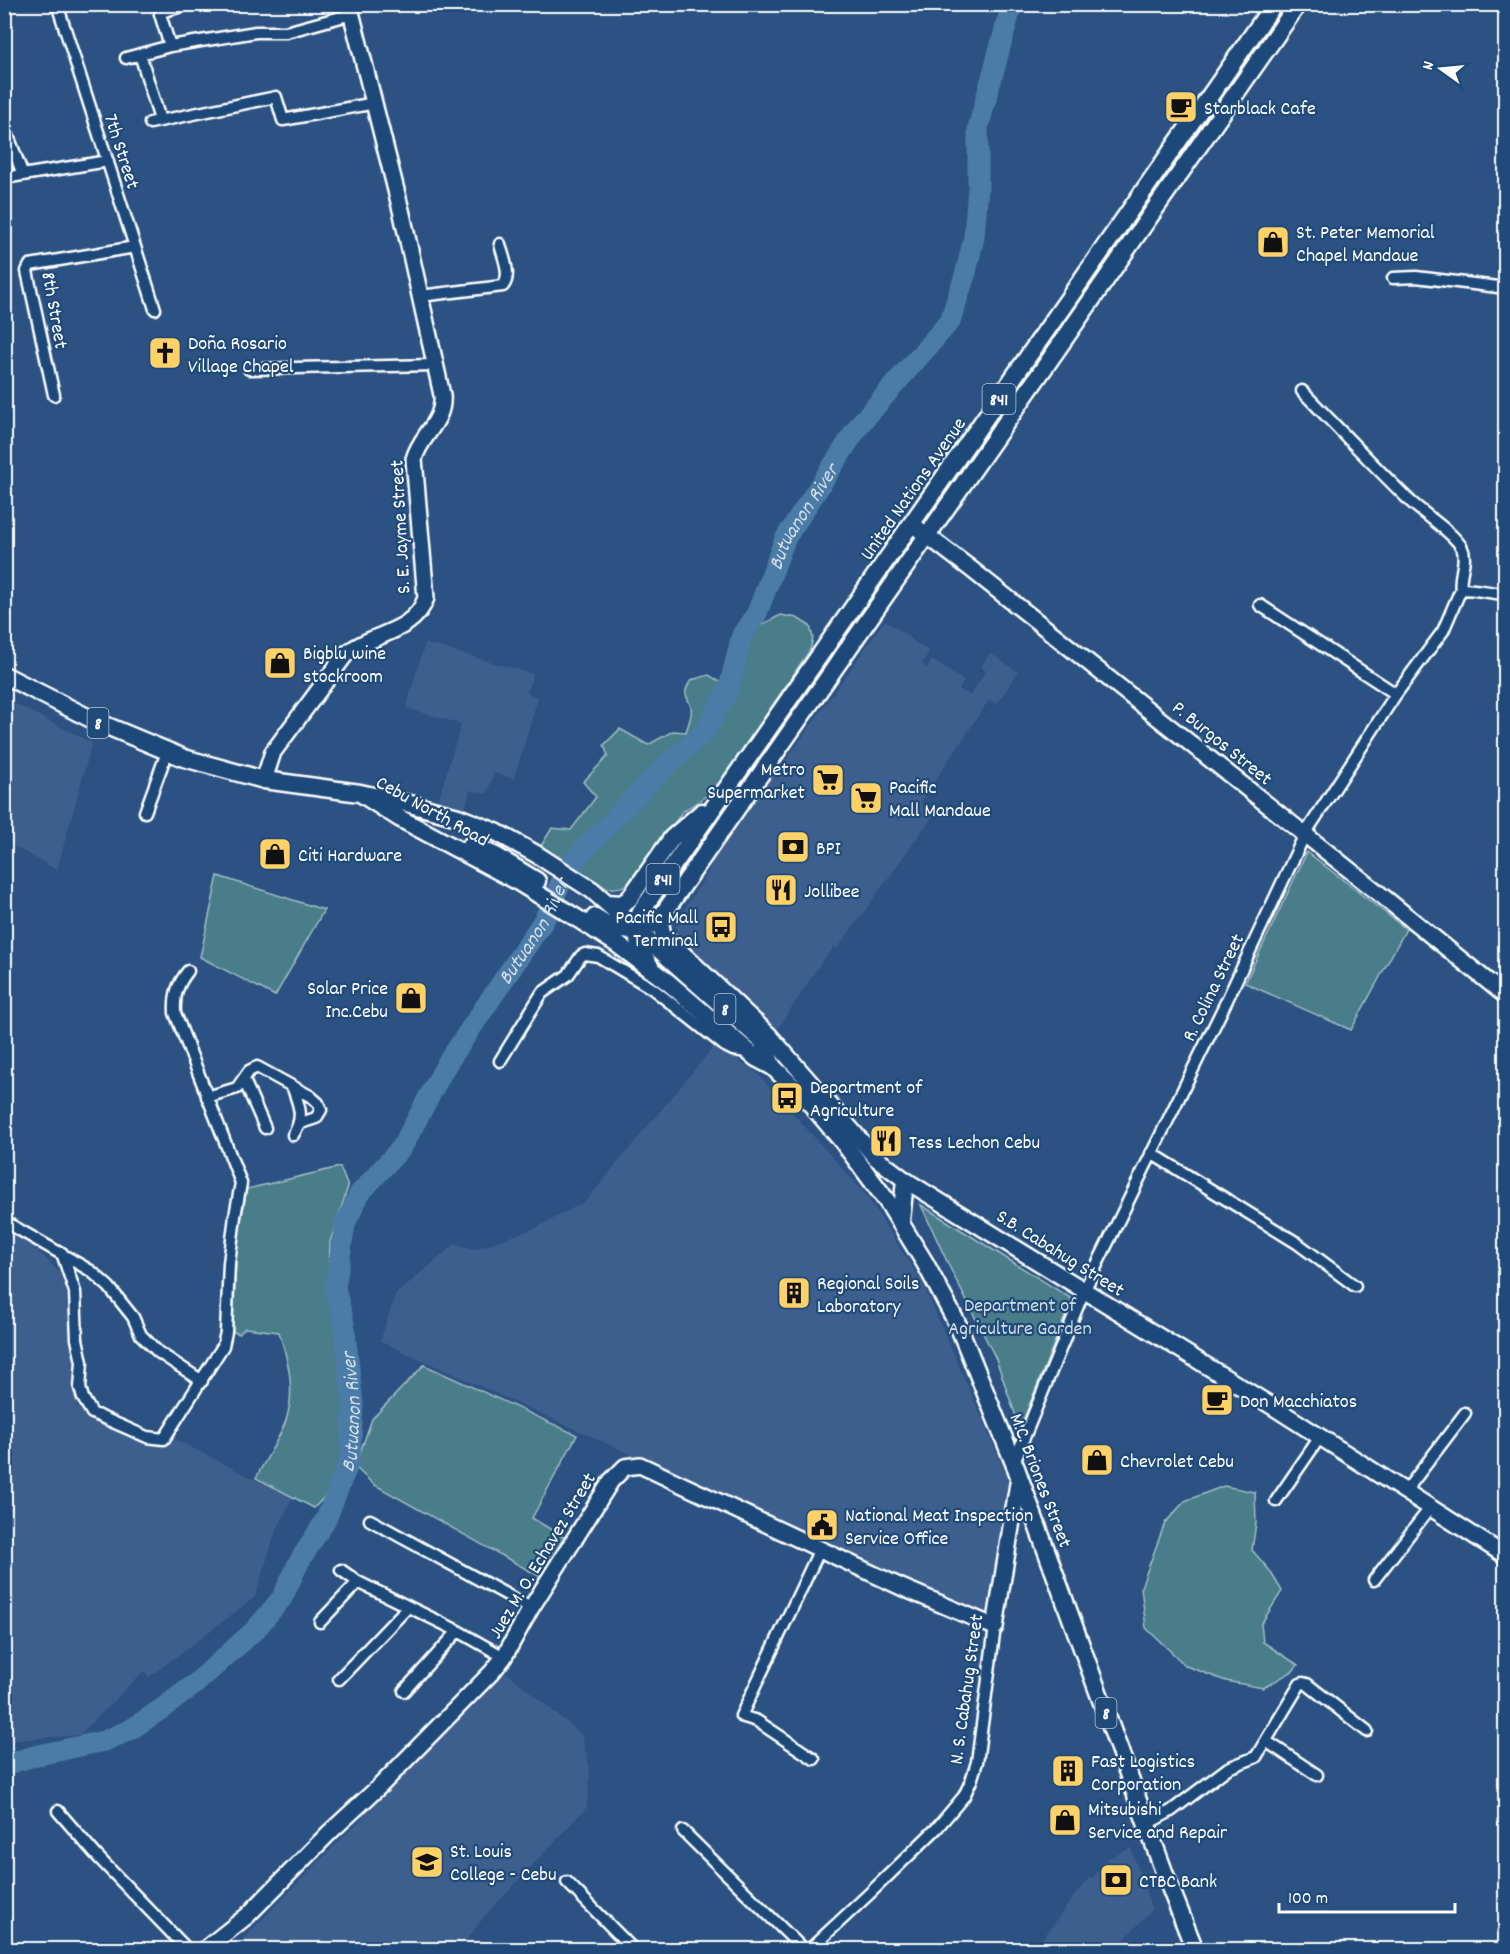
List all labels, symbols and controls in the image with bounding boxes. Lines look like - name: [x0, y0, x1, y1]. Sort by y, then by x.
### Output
- north arrow: [1411, 39, 1471, 99]
- text: N: [1417, 59, 1441, 73]
- cafe icon: Starblack Cafe: [1163, 89, 1199, 125]
- place label: Starblack Cafe: [1204, 96, 1316, 124]
- street label: 7th Street: [95, 111, 145, 193]
- place label: St. Peter Memorial Chapel Mandaue: [1296, 220, 1435, 271]
- shop icon: St. Peter Memorial Chapel Mandaue: [1255, 224, 1291, 260]
- street label: 8th Street: [33, 270, 74, 351]
- place label: Doña Rosario Village Chapel: [188, 331, 294, 382]
- church icon: Doña Rosario Village Chapel: [147, 335, 183, 371]
- road number: 841: [982, 384, 1016, 414]
- street label: United Nations Avenue: [855, 412, 974, 567]
- water label: Butuanon River: [763, 457, 849, 575]
- street label: S. E. Jayme Street: [385, 459, 419, 595]
- place label: Bigblu wine stockroom: [303, 641, 386, 692]
- shop icon: Bigblu wine stockroom: [262, 645, 298, 681]
- street label: P. Burgos Street: [1165, 695, 1277, 794]
- road number: 8: [88, 708, 108, 738]
- place label: Metro Supermarket: [707, 757, 805, 808]
- supermarket icon: Metro Supermarket: [810, 762, 846, 798]
- street label: Cebu North Road: [370, 770, 493, 855]
- place label: Pacific Mall Mandaue: [889, 775, 991, 826]
- supermarket icon: Pacific Mall Mandaue: [848, 780, 884, 816]
- bank icon: BPI: [775, 829, 811, 865]
- shop icon: Citi Hardware: [257, 836, 293, 872]
- place label: BPI: [816, 836, 841, 864]
- place label: Citi Hardware: [298, 843, 402, 871]
- road number: 841: [646, 864, 680, 894]
- water label: Butuanon River: [492, 872, 580, 992]
- restaurant icon: Jollibee: [763, 872, 799, 908]
- place label: Jollibee: [804, 879, 860, 907]
- place label: Pacific Mall Terminal: [615, 905, 698, 956]
- bus stop icon: Pacific Mall Terminal: [703, 909, 739, 945]
- street label: R. Colina Street: [1177, 930, 1253, 1047]
- place label: Solar Price Inc.Cebu: [307, 976, 388, 1027]
- shop icon: Solar Price Inc.Cebu: [393, 980, 429, 1016]
- road number: 8: [714, 994, 736, 1024]
- place label: Department of Agriculture: [810, 1075, 923, 1126]
- bus stop icon: Department of Agriculture: [769, 1080, 805, 1116]
- restaurant icon: Tess Lechon Cebu: [868, 1123, 904, 1159]
- place label: Tess Lechon Cebu: [909, 1130, 1040, 1158]
- street label: S.B. Cabahug Street: [990, 1204, 1129, 1305]
- place label: Regional Soils Laboratory: [817, 1271, 919, 1322]
- building icon: Regional Soils Laboratory: [776, 1275, 812, 1311]
- park label: Department of Agriculture Garden: [948, 1293, 1092, 1344]
- water label: Butuanon River: [334, 1348, 371, 1477]
- cafe icon: Don Macchiatos: [1199, 1382, 1235, 1418]
- place label: Don Macchiatos: [1240, 1389, 1357, 1417]
- street label: M.C. Briones Street: [1001, 1410, 1078, 1552]
- shop icon: Chevrolet Cebu: [1079, 1442, 1115, 1478]
- place label: Chevrolet Cebu: [1120, 1449, 1234, 1477]
- street label: Juez M. O. Echavez Street: [483, 1468, 604, 1645]
- place label: National Meat Inspection Service Office: [845, 1503, 1033, 1554]
- public building icon: National Meat Inspection Service Office: [804, 1507, 840, 1543]
- street label: N. S. Cabahug Street: [944, 1612, 992, 1766]
- road number: 8: [1096, 1698, 1116, 1728]
- place label: Fast Logistics Corporation: [1091, 1749, 1195, 1800]
- building icon: Fast Logistics Corporation: [1050, 1753, 1086, 1789]
- place label: Mitsubishi Service and Repair: [1088, 1797, 1228, 1848]
- shop icon: Mitsubishi Service and Repair: [1047, 1802, 1083, 1838]
- place label: St. Louis College - Cebu: [450, 1839, 557, 1890]
- school or university icon: St. Louis College - Cebu: [409, 1844, 445, 1880]
- bank icon: CTBC Bank: [1098, 1862, 1134, 1898]
- place label: CTBC Bank: [1139, 1869, 1217, 1897]
- scale bar: [1279, 1876, 1454, 1914]
- text: 100 m: [1288, 1887, 1328, 1912]

